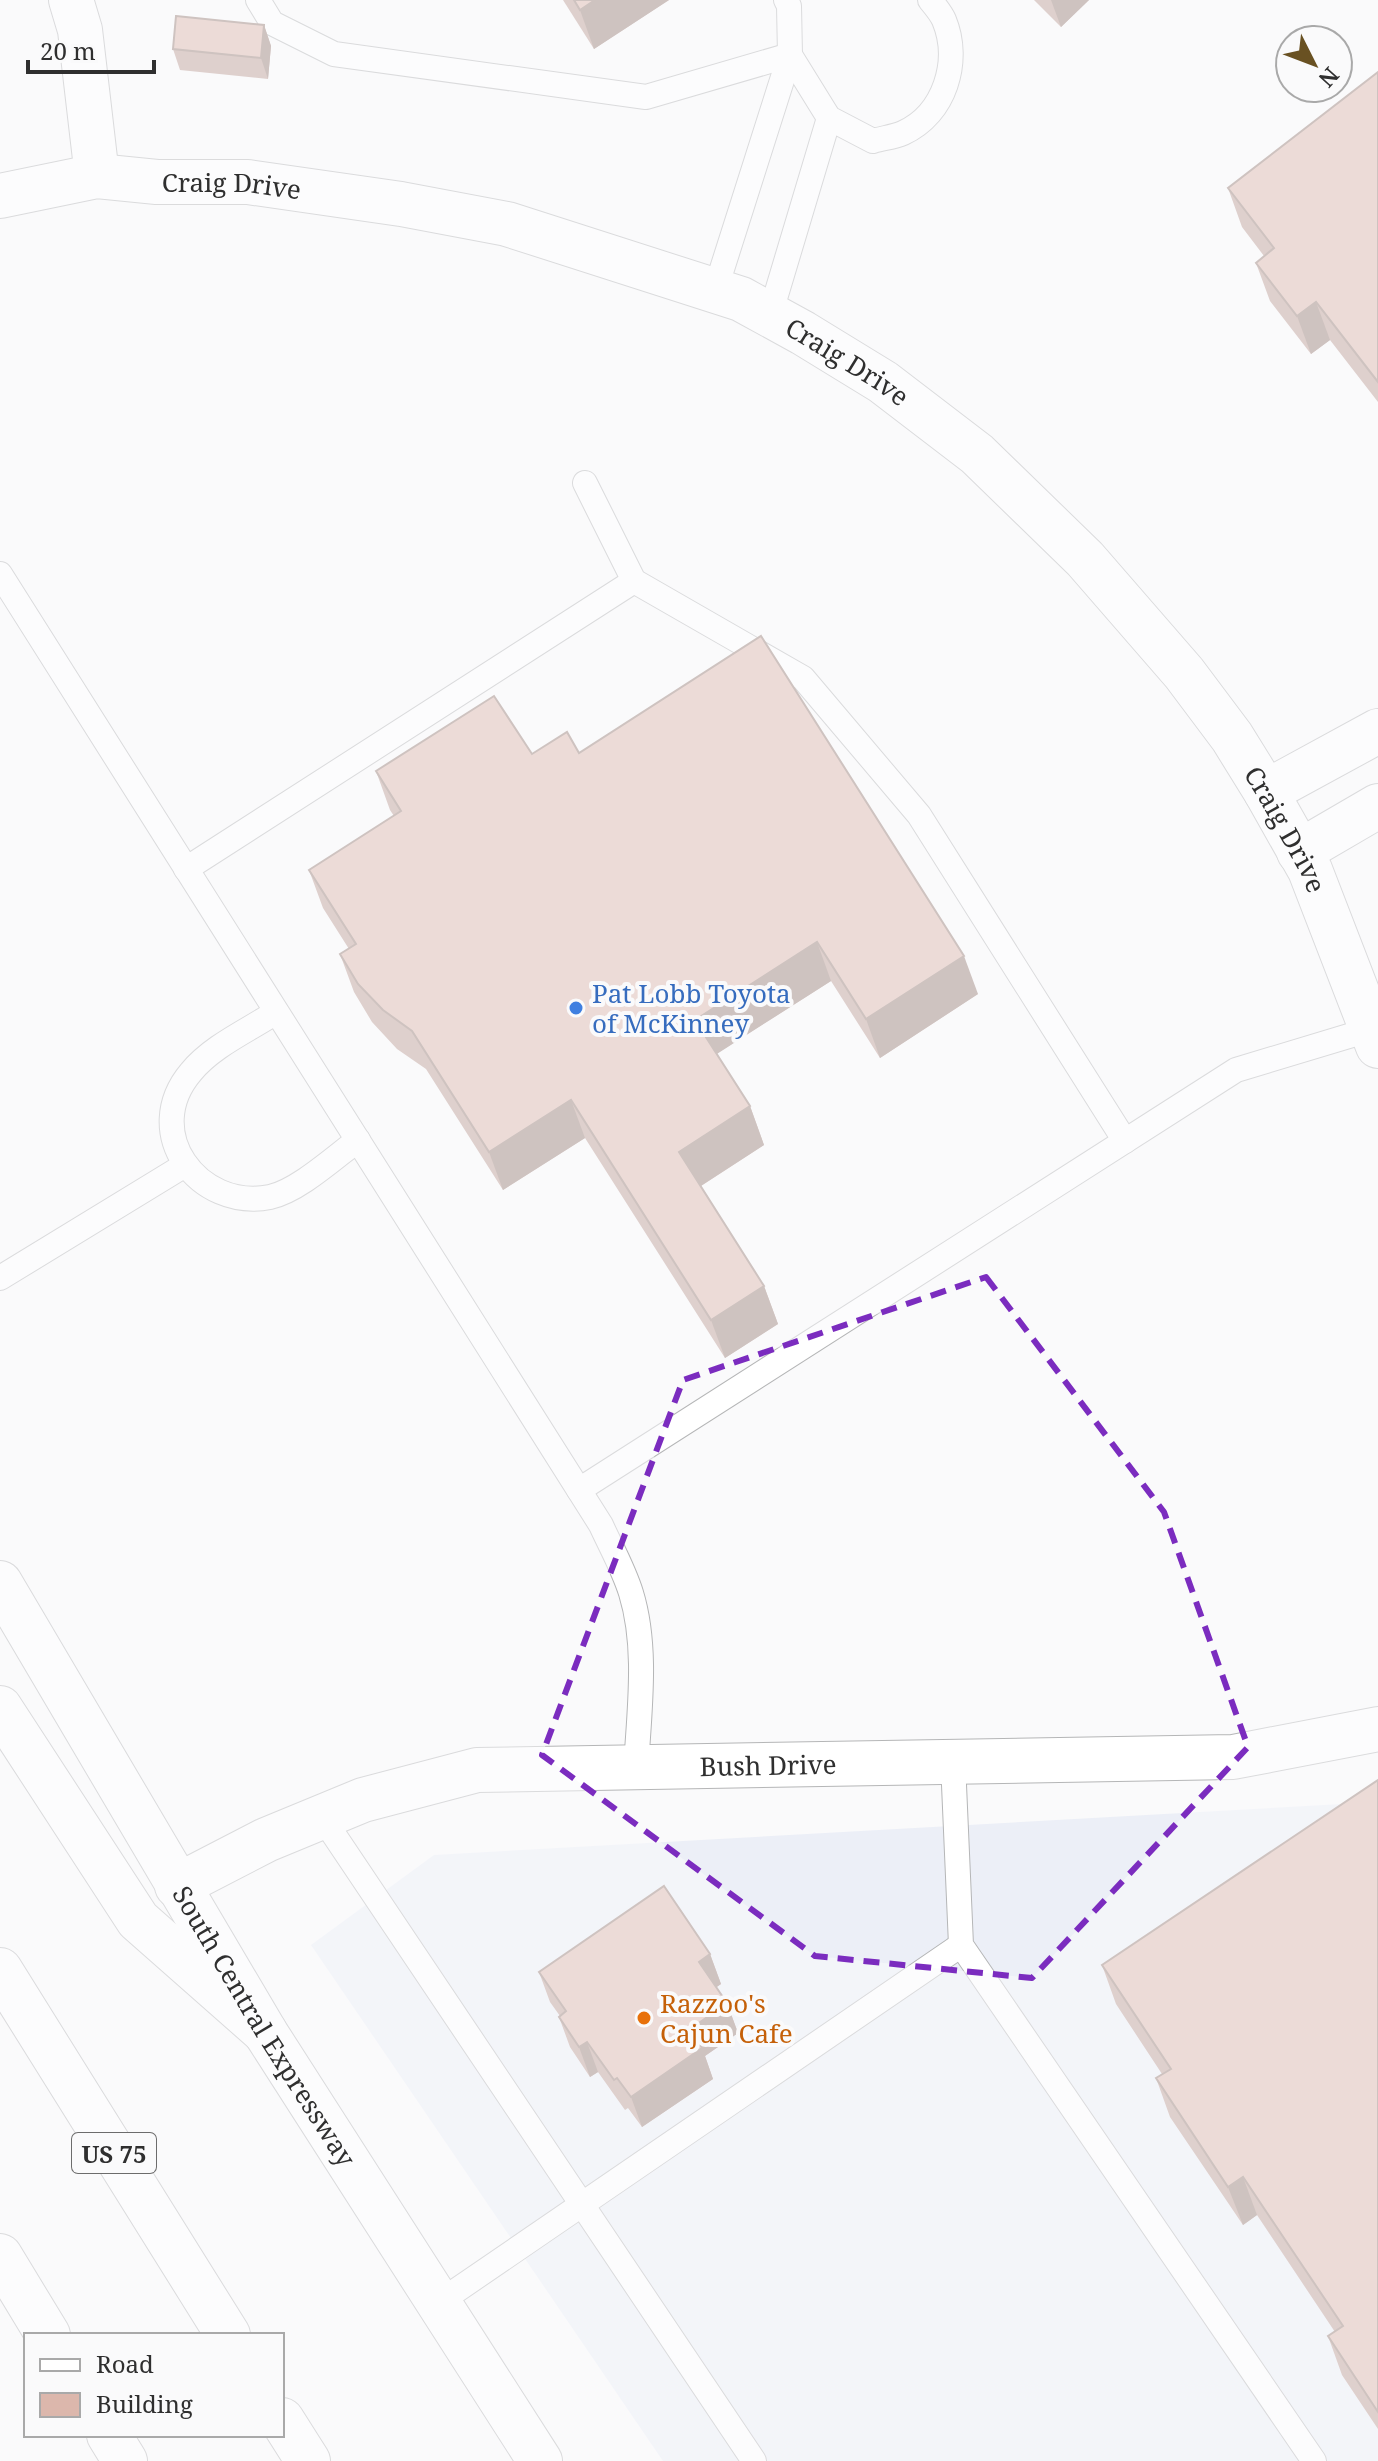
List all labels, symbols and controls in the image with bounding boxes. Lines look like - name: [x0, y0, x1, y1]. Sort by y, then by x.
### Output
- scale bar: [28, 24, 154, 74]
- north arrow: [1274, 24, 1354, 104]
- text: 20 m: [40, 34, 96, 67]
- text: N: [1313, 62, 1347, 95]
- street label: Craig Drive: [162, 164, 304, 207]
- street label: Craig Drive: [779, 309, 917, 414]
- street label: Craig Drive: [1236, 759, 1335, 898]
- place label: Pat Lobb Toyota of McKinney: [592, 975, 791, 1041]
- marker: Pat Lobb Toyota of McKinney: [567, 999, 585, 1017]
- street label: Bush Drive: [699, 1746, 837, 1784]
- street label: South Central Expressway: [165, 1879, 365, 2174]
- place label: Razzoo's Cajun Cafe: [660, 1985, 793, 2051]
- marker: Razzoo's Cajun Cafe: [635, 2009, 653, 2027]
- road number: US 75: [72, 2133, 156, 2173]
- legend: [24, 2333, 284, 2437]
- text: Road: [96, 2347, 154, 2380]
- text: Building: [96, 2387, 193, 2420]

